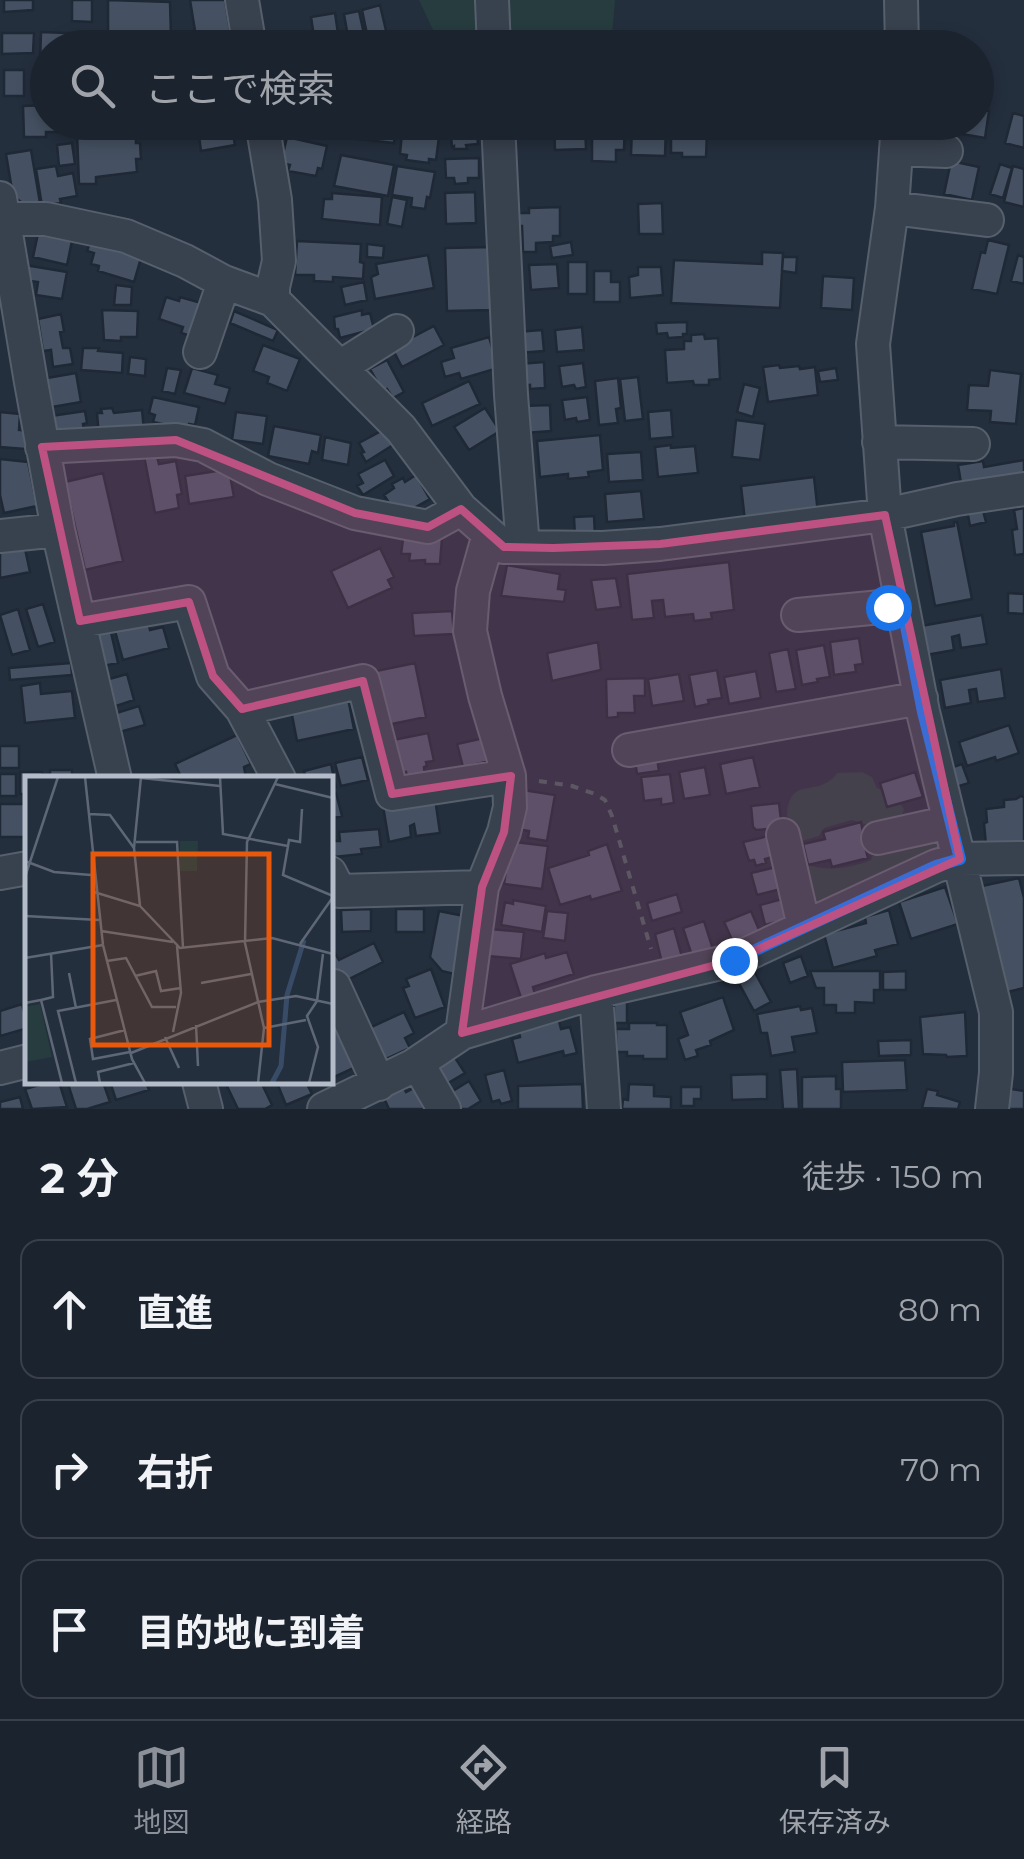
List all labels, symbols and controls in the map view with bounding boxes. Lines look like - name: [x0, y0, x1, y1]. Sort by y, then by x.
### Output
- search box: [30, 30, 994, 140]
- icon: search: [65, 58, 120, 113]
- text: ここで検索: [145, 65, 335, 112]
- route start: [866, 585, 912, 631]
- inset map: [25, 776, 332, 1084]
- route end: [712, 938, 758, 984]
- text: 2 分: [40, 1152, 119, 1204]
- text: 徒歩 · 150 m: [802, 1157, 984, 1196]
- icon: ahead: [42, 1282, 97, 1337]
- text: 直進: [137, 1289, 213, 1336]
- text: 80 m: [898, 1290, 982, 1329]
- icon: right: [42, 1442, 97, 1497]
- text: 右折: [137, 1449, 213, 1496]
- text: 70 m: [900, 1450, 982, 1489]
- icon: arrive: [42, 1602, 97, 1657]
- text: 目的地に到着: [137, 1609, 365, 1656]
- tab: 地図: [133, 1740, 189, 1840]
- tab: 経路: [456, 1740, 512, 1840]
- tab: 保存済み: [779, 1740, 891, 1840]

